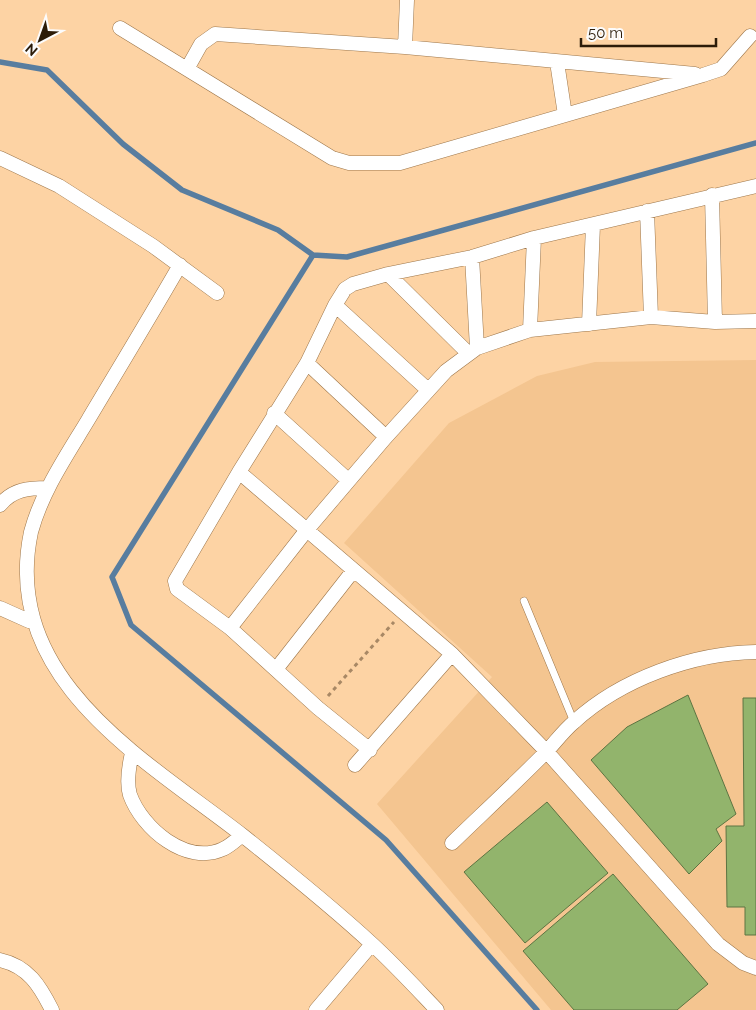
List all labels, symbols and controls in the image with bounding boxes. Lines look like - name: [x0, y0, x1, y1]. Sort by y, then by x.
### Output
- north arrow: [15, 15, 65, 65]
- scale bar: [581, 15, 716, 47]
- text: 50 m: [588, 24, 623, 42]
- text: N: [22, 40, 41, 59]

